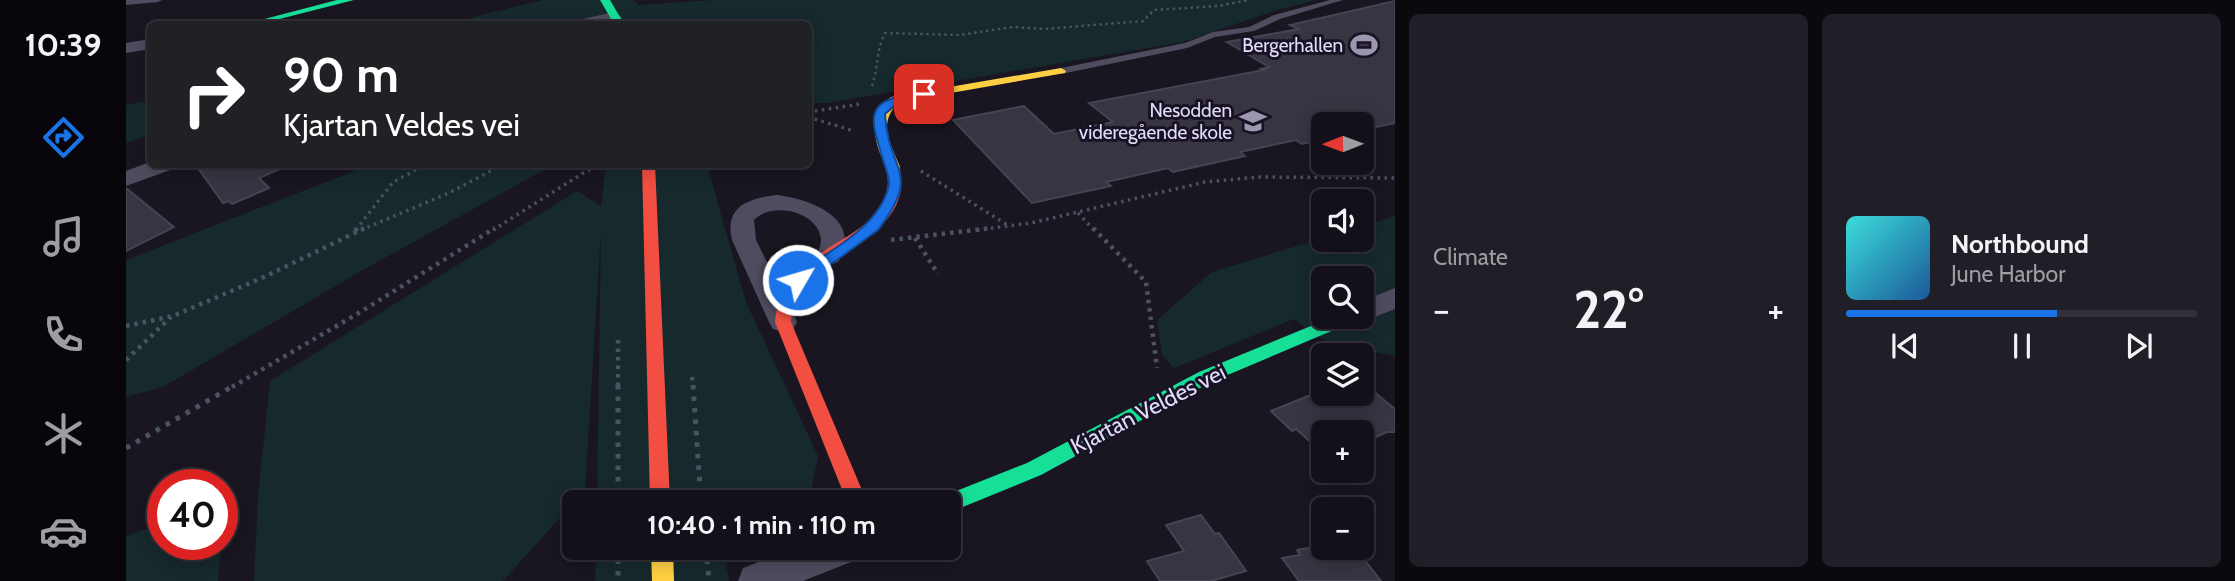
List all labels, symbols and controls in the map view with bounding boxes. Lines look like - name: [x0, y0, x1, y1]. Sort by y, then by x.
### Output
- text: 10:39: [25, 25, 101, 64]
- sports icon: Bergerhallen: [1349, 30, 1379, 60]
- place label: Bergerhallen: [1242, 34, 1343, 57]
- text: 90 m: [283, 45, 399, 104]
- icon: right: [168, 49, 259, 140]
- pin: [894, 64, 954, 124]
- icon: arrive: [905, 75, 943, 113]
- place label: Nesodden videregående skole: [1079, 99, 1232, 144]
- text: Kjartan Veldes vei: [283, 105, 520, 144]
- school or university icon: Nesodden videregående skole: [1238, 106, 1268, 136]
- north arrow: [1311, 112, 1374, 175]
- map controls: [1311, 112, 1374, 560]
- icon: directions: [39, 113, 88, 162]
- button: sound: [1311, 189, 1374, 252]
- icon: music: [39, 212, 88, 261]
- text: Northbound: [1951, 228, 2089, 260]
- position arrow: [761, 243, 835, 317]
- text: Climate: [1433, 243, 1508, 271]
- text: June Harbor: [1951, 260, 2065, 288]
- button: search: [1311, 266, 1374, 329]
- text: 22°: [1573, 278, 1644, 341]
- text: −: [1433, 286, 1450, 333]
- text: +: [1767, 286, 1784, 333]
- icon: phone: [39, 310, 88, 359]
- icon: previous: [1886, 327, 1924, 365]
- icon: pause: [2003, 327, 2041, 365]
- icon: next: [2120, 327, 2158, 365]
- button: layers: [1311, 343, 1374, 406]
- street label: Kjartan Veldes vei: [1066, 358, 1230, 460]
- icon: climate: [39, 409, 88, 458]
- button: +: [1311, 420, 1374, 483]
- speed limit sign: 40: [147, 469, 238, 560]
- button: −: [1311, 497, 1374, 560]
- icon: car: [39, 507, 88, 556]
- text: 10:40 · 1 min · 110 m: [647, 509, 876, 541]

